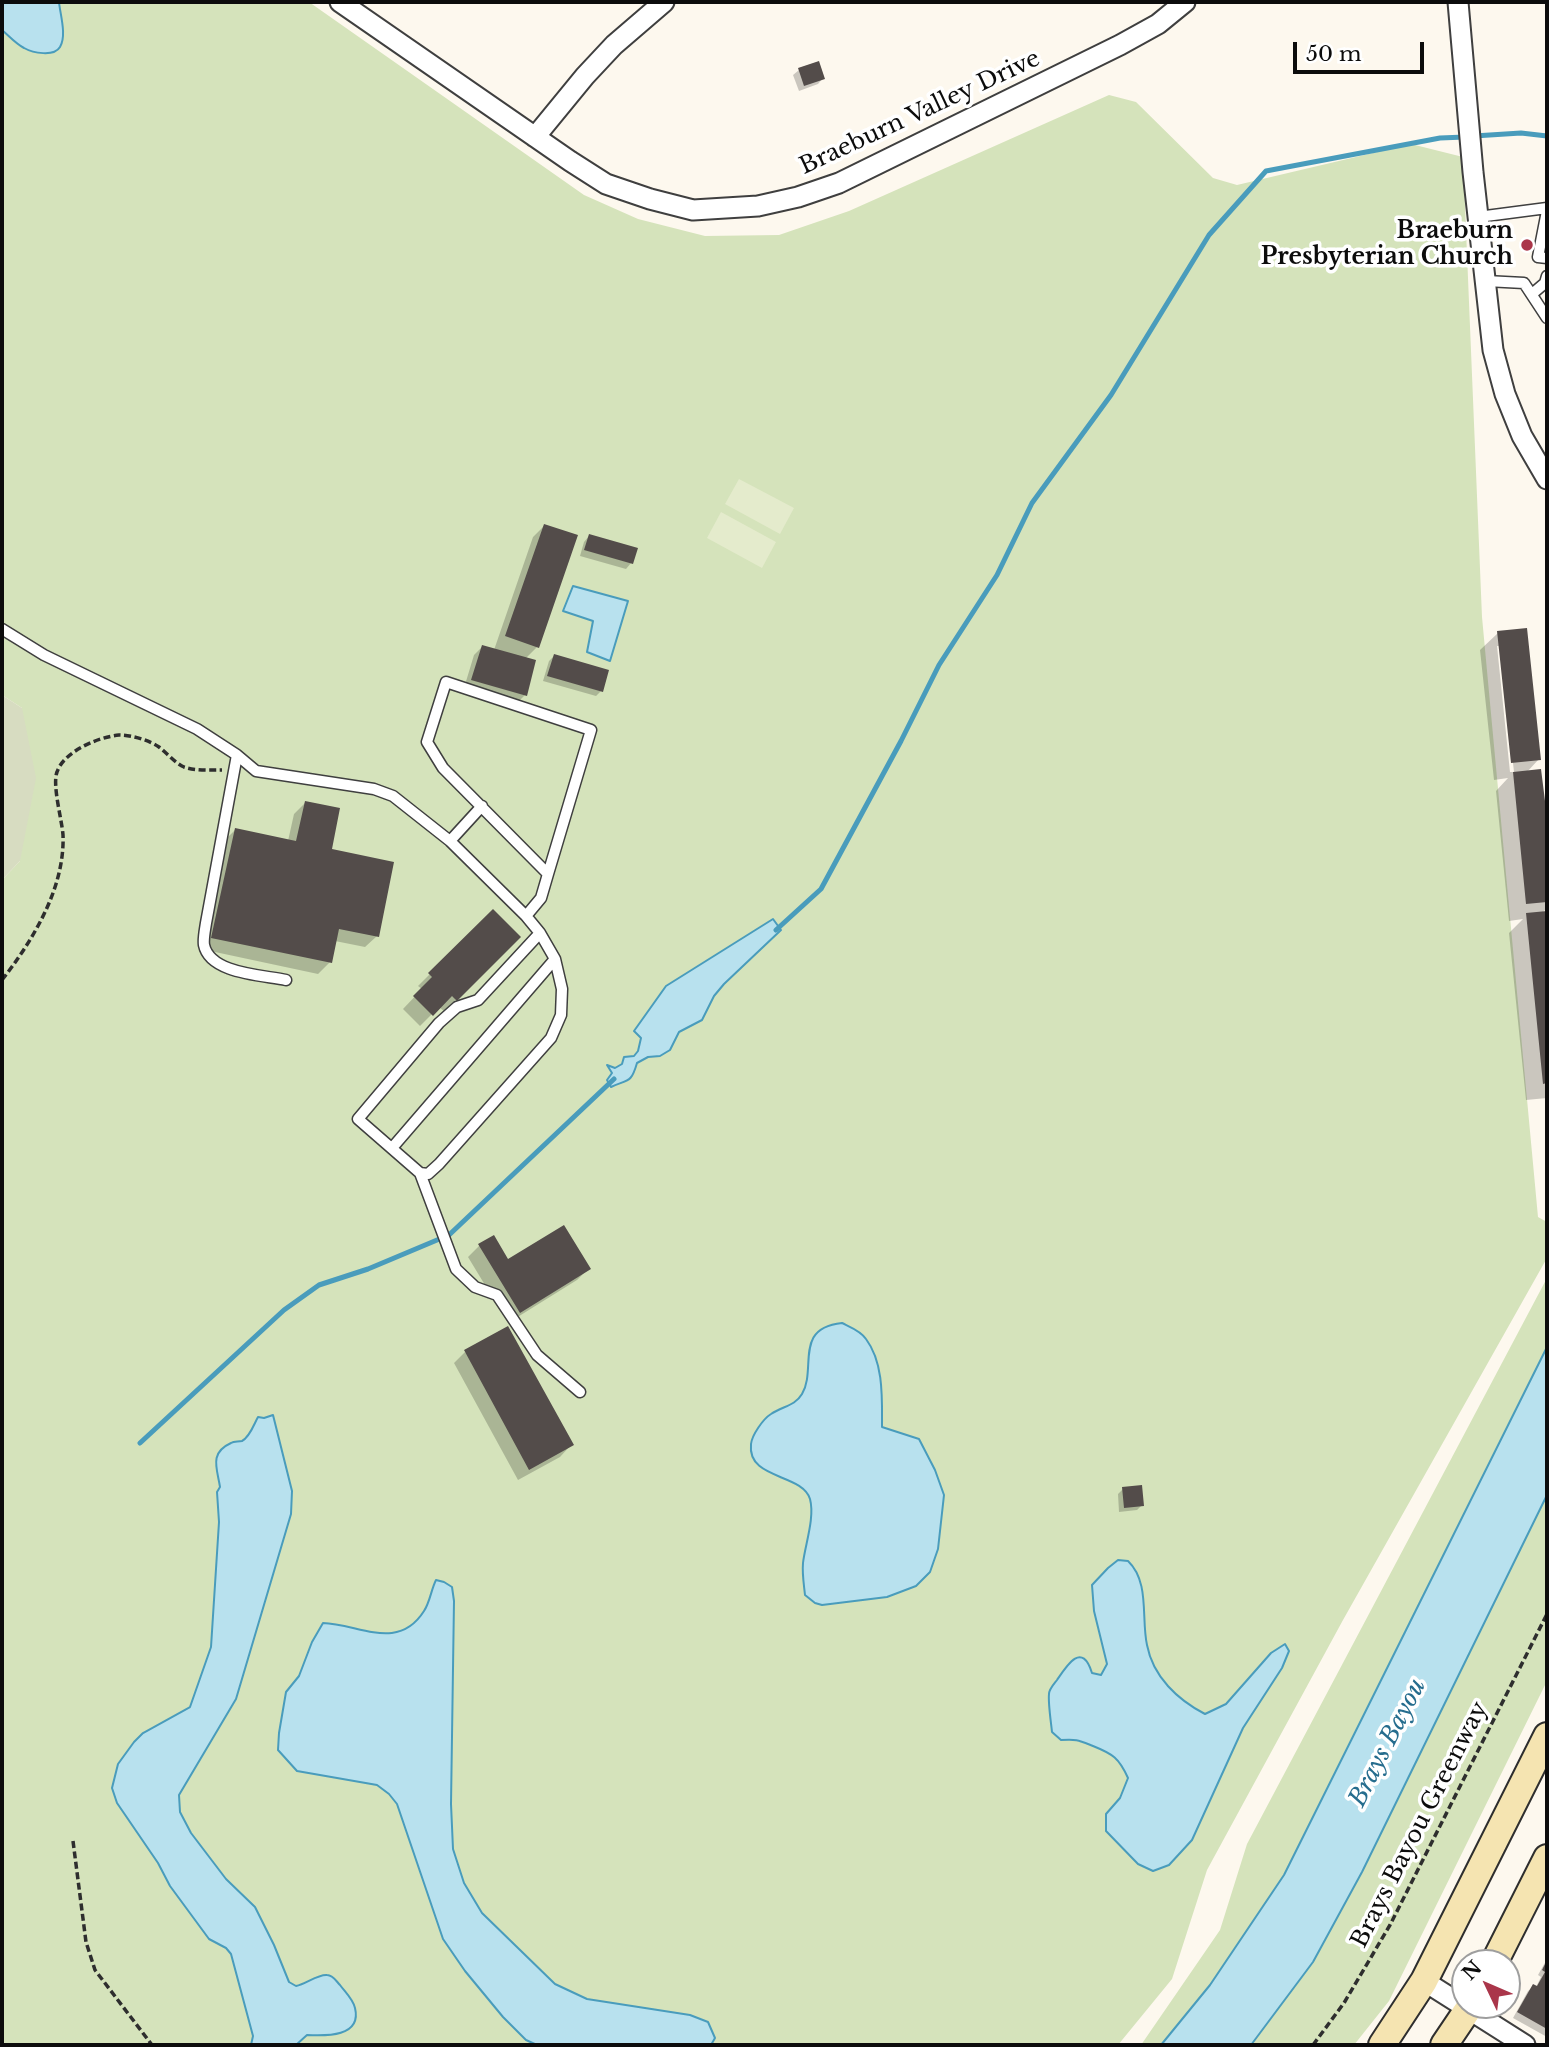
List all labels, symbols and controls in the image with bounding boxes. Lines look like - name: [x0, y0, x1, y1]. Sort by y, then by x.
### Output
- scale bar: [1297, 28, 1428, 72]
- text: 50 m: [1306, 41, 1361, 67]
- street label: Braeburn Valley Drive: [796, 45, 1044, 181]
- place label: Braeburn Presbyterian Church: [1261, 218, 1513, 272]
- marker: Braeburn Presbyterian Church: [1519, 237, 1535, 253]
- water label: Brays Bayou: [1344, 1674, 1432, 1812]
- street label: Brays Bayou Greenway: [1346, 1697, 1494, 1953]
- north arrow: [1451, 1949, 1521, 2019]
- text: N: [1457, 1956, 1486, 1985]

